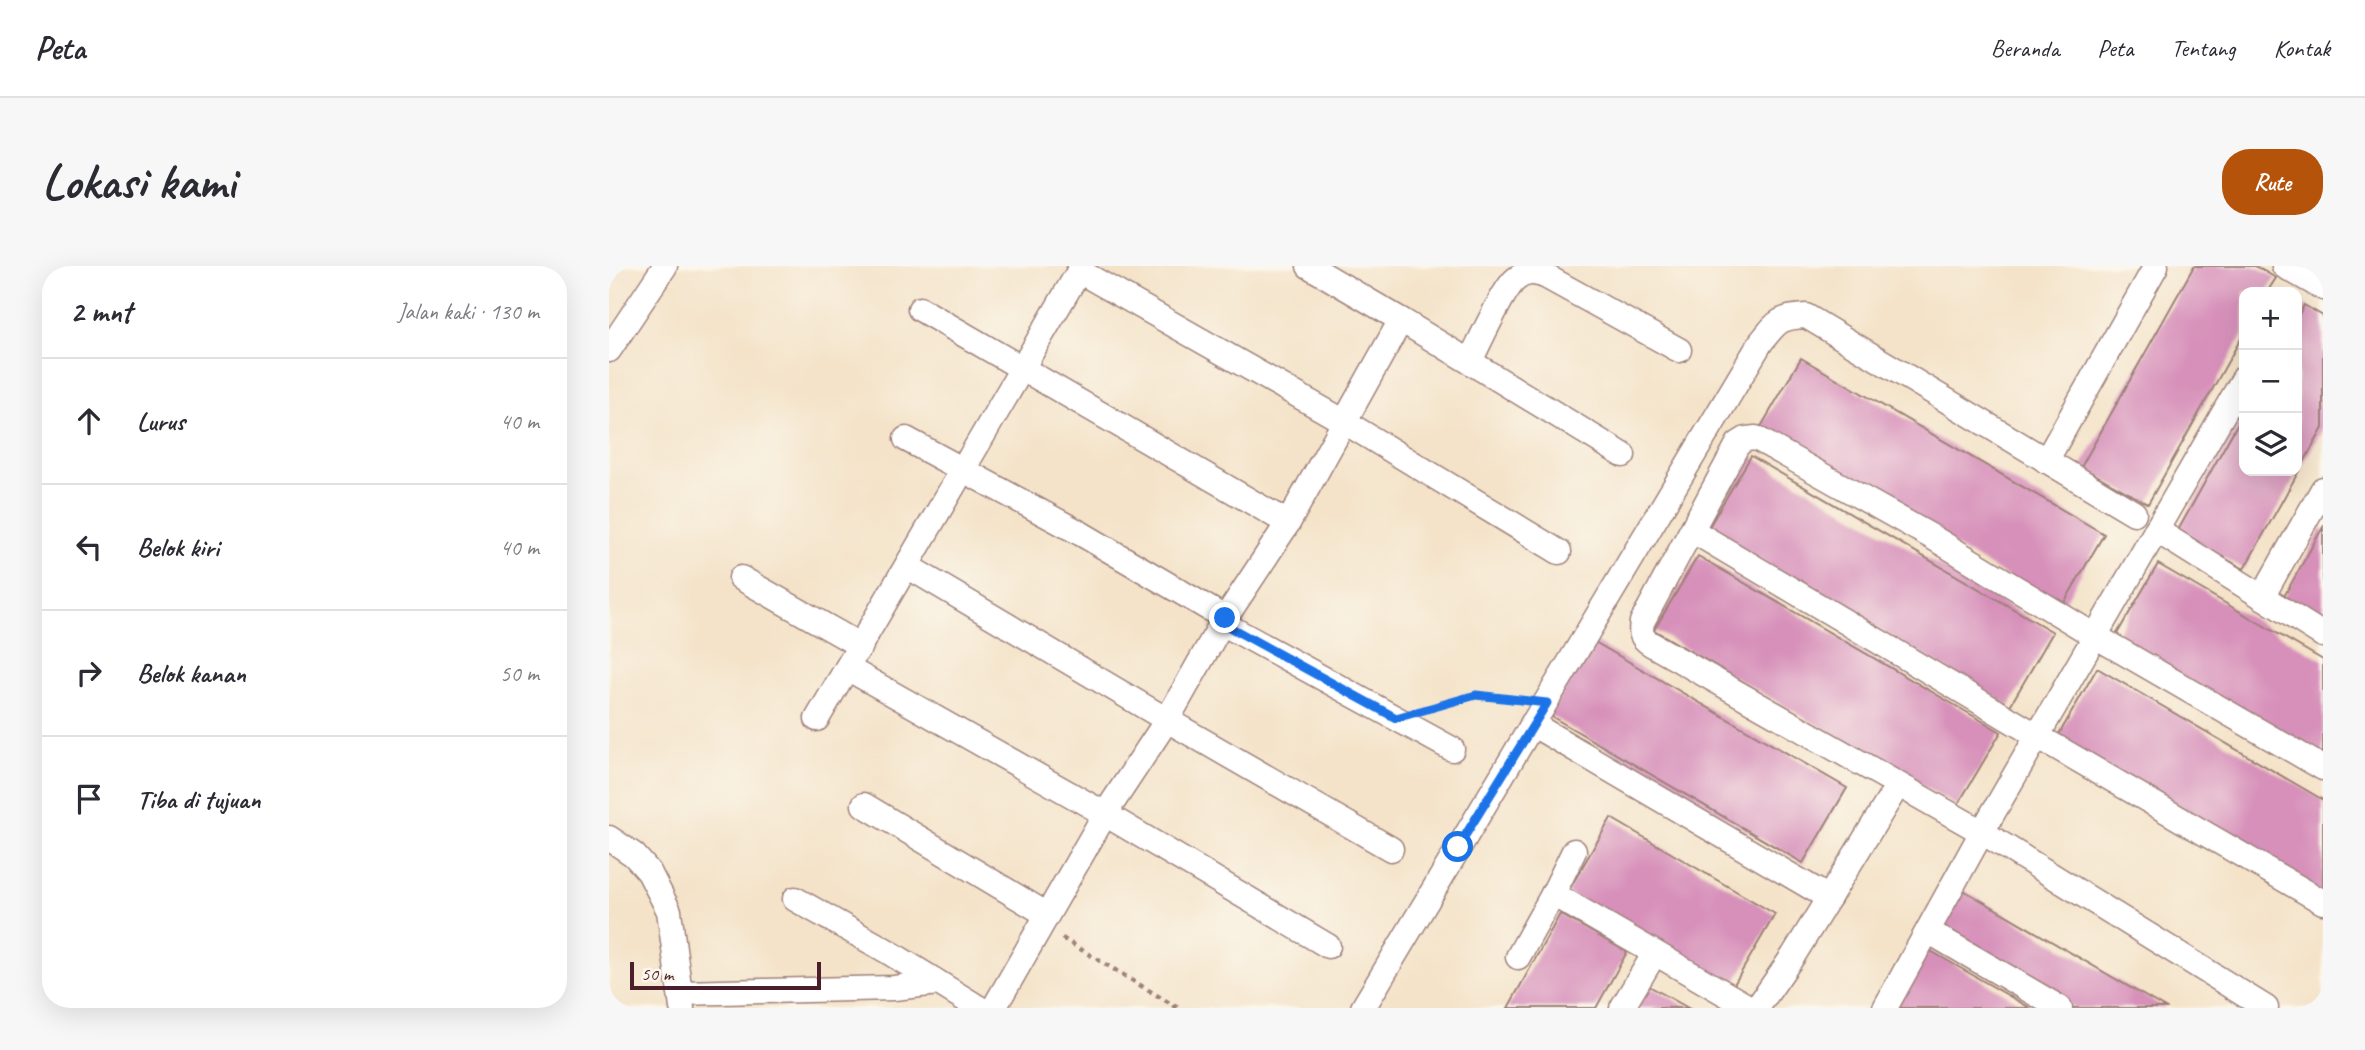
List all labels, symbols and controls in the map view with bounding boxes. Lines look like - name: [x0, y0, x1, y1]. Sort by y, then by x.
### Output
- text: Peta: [35, 27, 85, 69]
- text: Beranda: [1991, 33, 2059, 63]
- text: Peta: [2097, 33, 2133, 63]
- text: Tentang: [2171, 33, 2236, 63]
- text: Kontak: [2274, 33, 2330, 63]
- button: Rute: [2222, 149, 2323, 215]
- text: Lokasi kami: [42, 151, 235, 213]
- map controls: [2239, 287, 2302, 476]
- button: +: [2239, 287, 2302, 350]
- text: 2 mnt: [70, 293, 132, 331]
- text: Jalan kaki · 130 m: [397, 297, 539, 326]
- button: −: [2239, 350, 2302, 413]
- icon: ahead: [70, 402, 108, 440]
- text: Lurus: [137, 405, 185, 438]
- text: 40 m: [500, 407, 539, 436]
- button: layers: [2239, 413, 2302, 476]
- icon: left: [70, 528, 108, 566]
- text: Belok kiri: [137, 531, 219, 564]
- text: 40 m: [500, 533, 539, 562]
- route end: [1209, 602, 1240, 633]
- icon: right: [70, 654, 108, 692]
- text: Belok kanan: [137, 657, 246, 690]
- text: 50 m: [500, 659, 539, 688]
- icon: arrive: [70, 780, 108, 818]
- text: Tiba di tujuan: [137, 783, 261, 816]
- route start: [1442, 831, 1473, 862]
- scale bar: [630, 959, 821, 991]
- text: 50 m: [641, 962, 673, 986]

